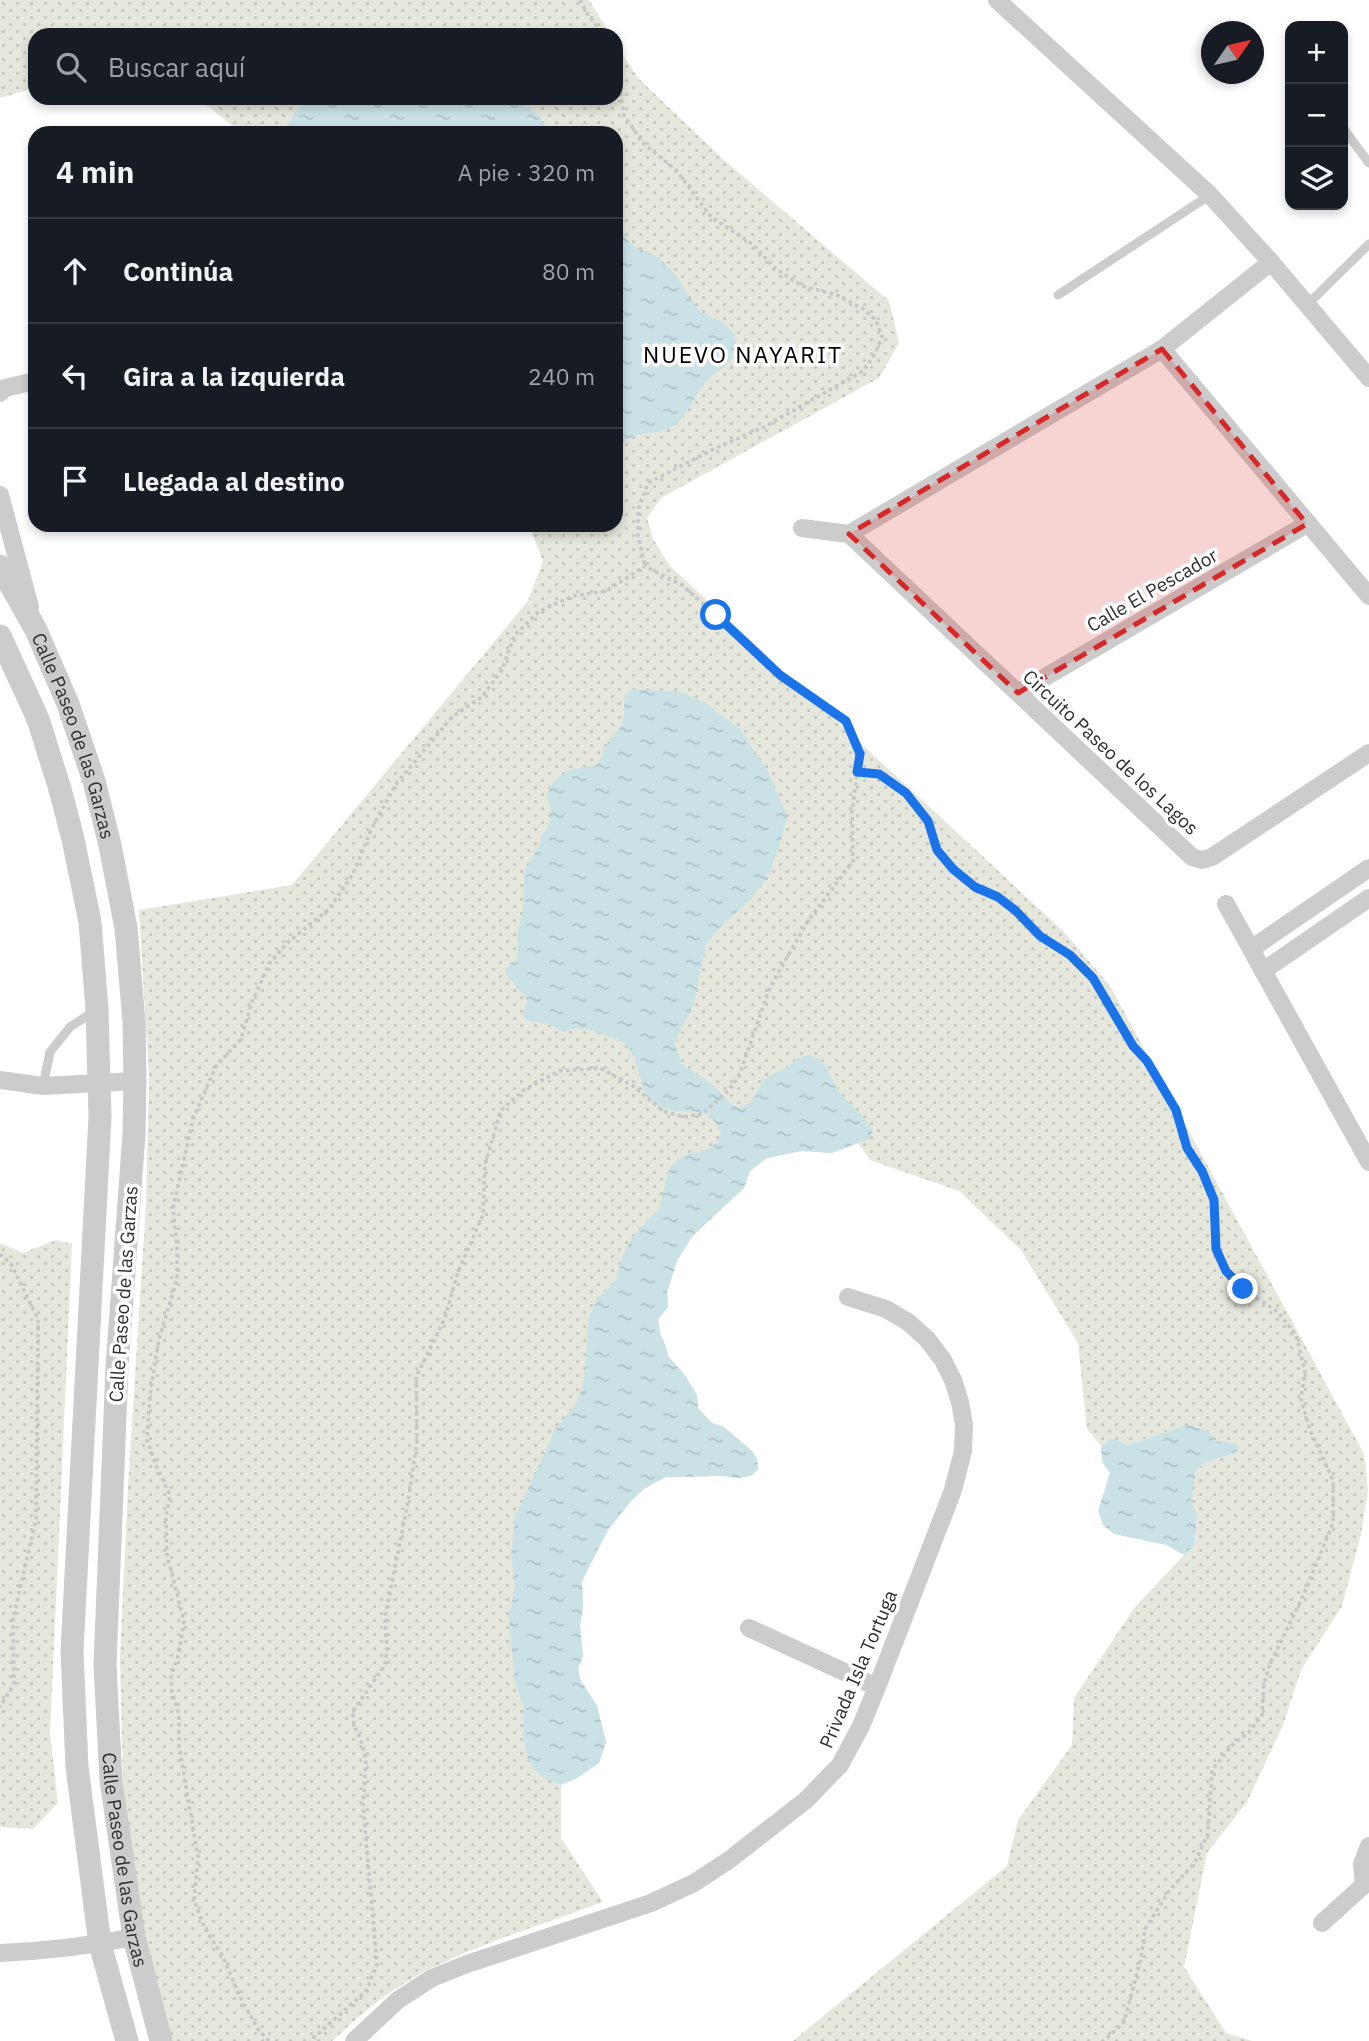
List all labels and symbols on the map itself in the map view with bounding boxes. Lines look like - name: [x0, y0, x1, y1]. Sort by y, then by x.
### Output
- north arrow: [1201, 21, 1264, 84]
- district label: NUEVO NAYARIT: [643, 339, 843, 369]
- street label: Calle El Pescador: [1082, 543, 1222, 637]
- route start: [700, 599, 731, 630]
- street label: Calle Paseo de las Garzas: [27, 629, 120, 841]
- street label: Circuito Paseo de los Lagos: [1018, 664, 1204, 840]
- street label: Calle Paseo de las Garzas: [103, 1185, 143, 1403]
- route end: [1227, 1273, 1258, 1304]
- street label: Privada Isla Tortuga: [814, 1586, 902, 1752]
- street label: Calle Paseo de las Garzas: [98, 1752, 153, 1970]

